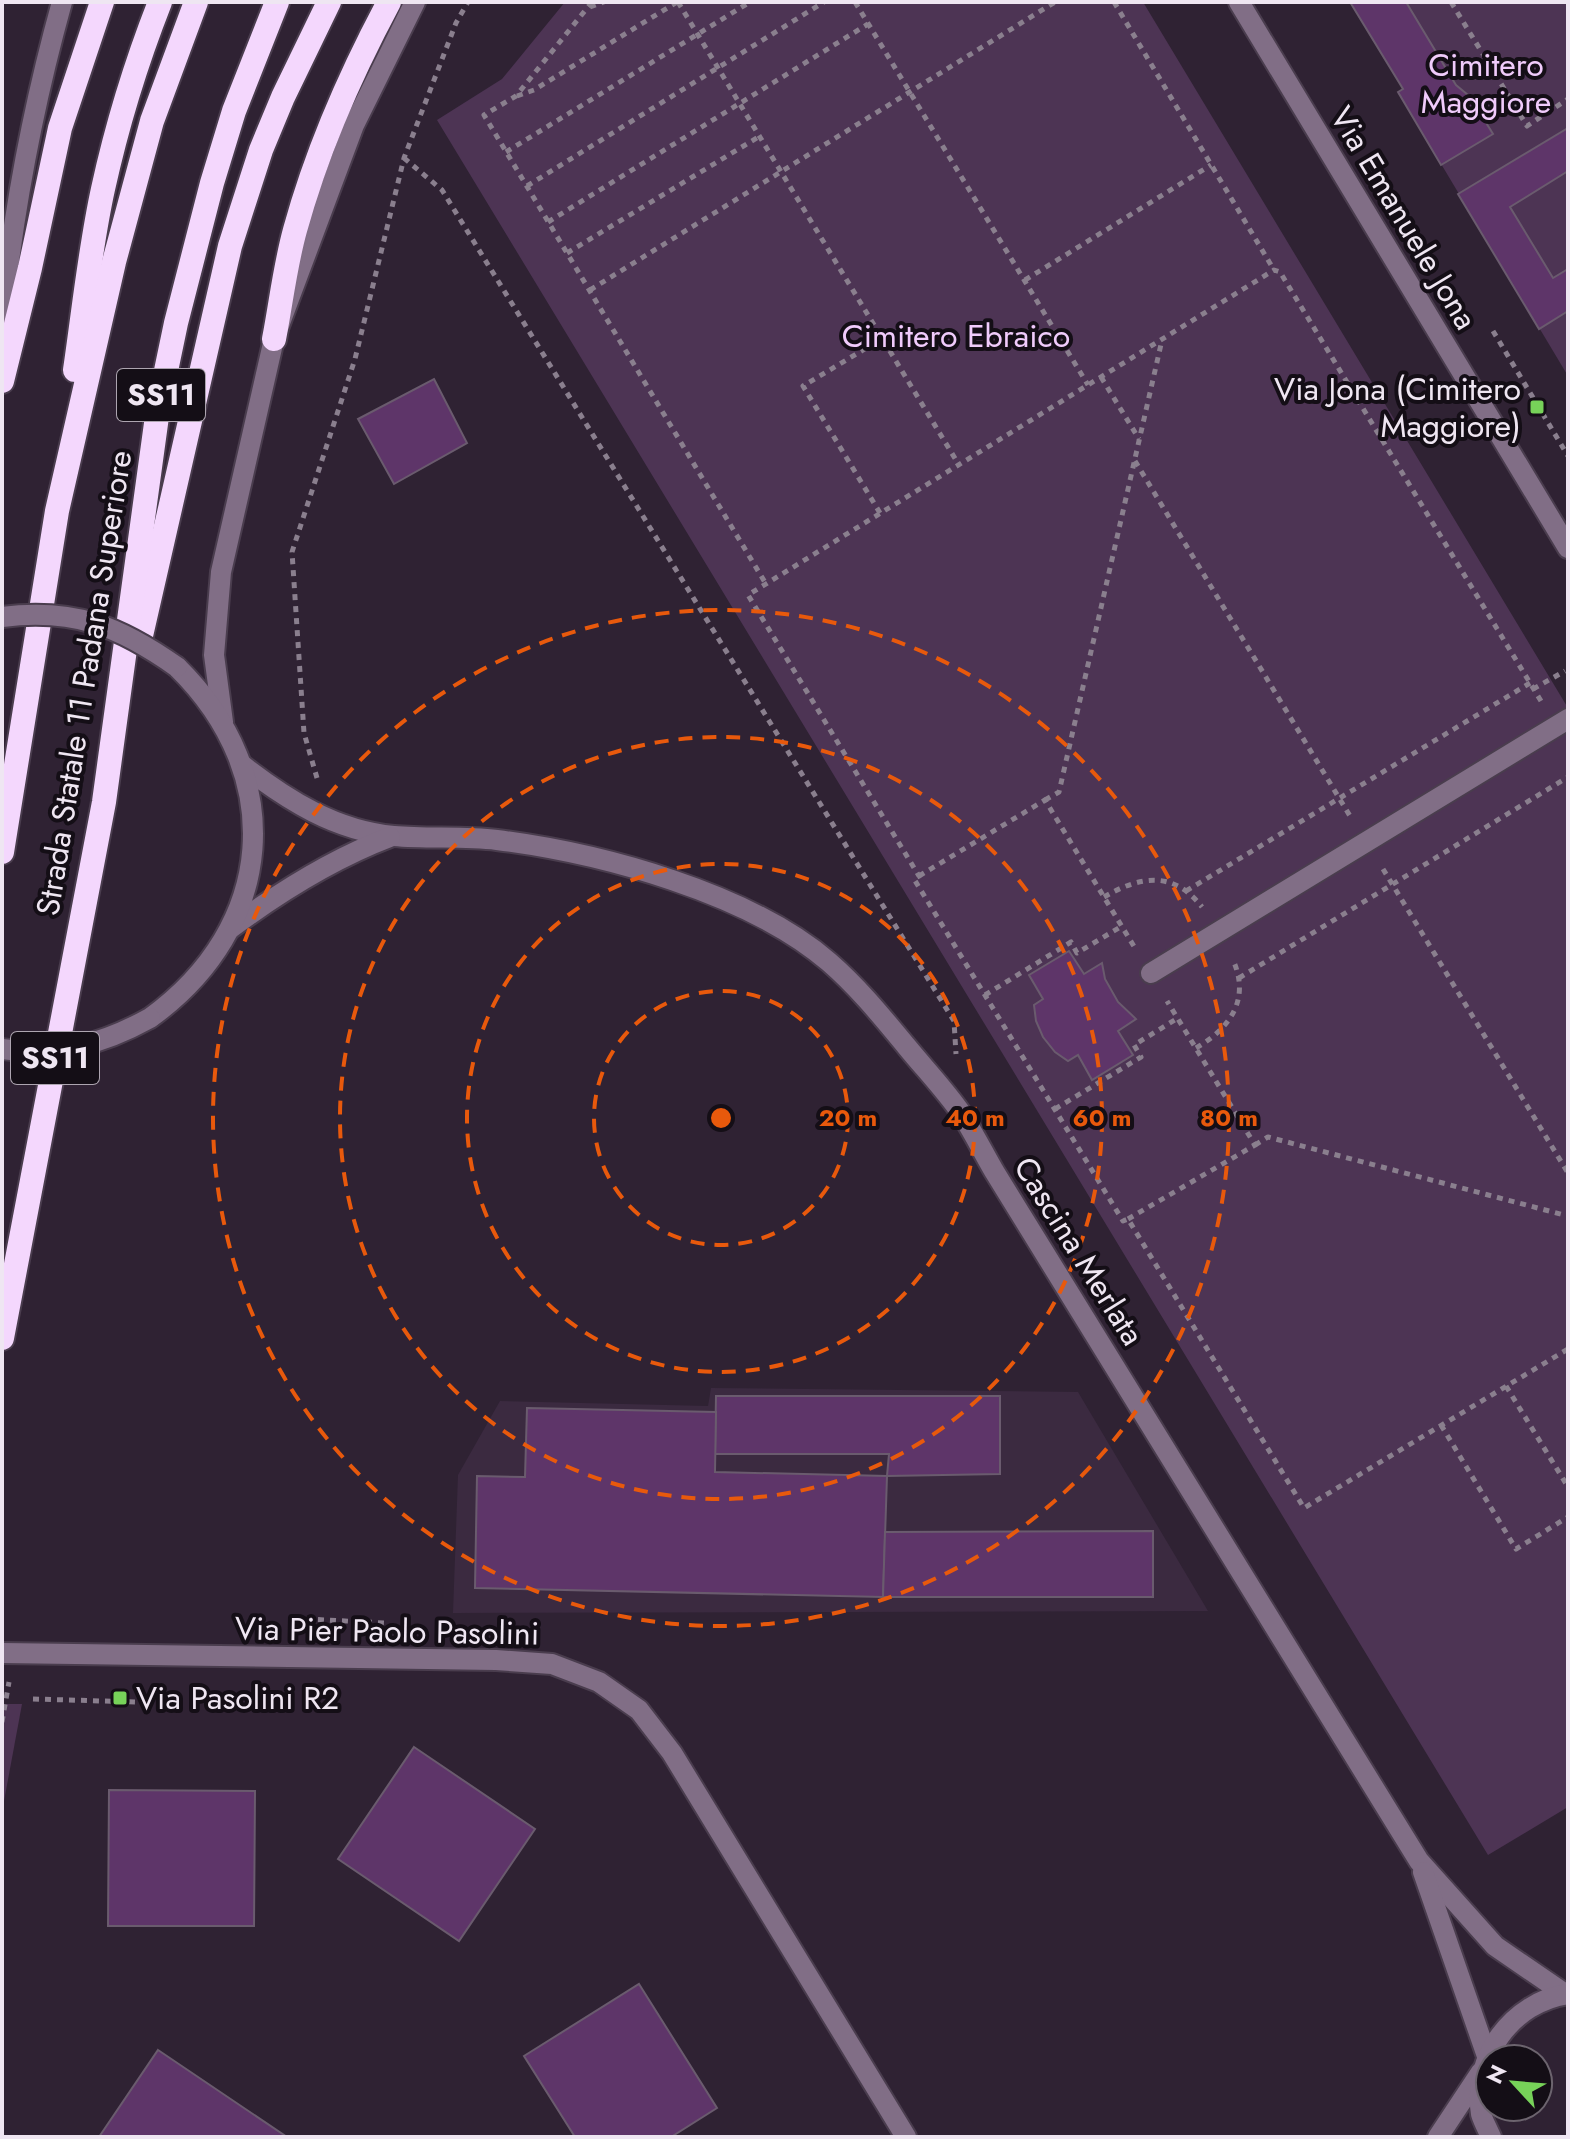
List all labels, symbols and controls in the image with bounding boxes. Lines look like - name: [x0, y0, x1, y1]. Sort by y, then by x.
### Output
- park label: Cimitero Maggiore: [1421, 42, 1551, 125]
- street label: Via Emanuele Jona: [1319, 98, 1489, 338]
- park label: Cimitero Ebraico: [842, 313, 1070, 359]
- place label: Via Jona (Cimitero Maggiore): [1274, 366, 1521, 449]
- road number: SS11: [117, 369, 205, 421]
- marker: Via Jona (Cimitero Maggiore): [1528, 398, 1546, 416]
- street label: Strada Statale 11 Padana Superiore: [24, 447, 144, 919]
- road number: SS11: [11, 1032, 99, 1084]
- text: 20 m: [819, 1100, 877, 1135]
- text: 40 m: [945, 1100, 1005, 1135]
- text: 60 m: [1073, 1100, 1131, 1135]
- text: 80 m: [1200, 1100, 1258, 1135]
- centre of rings: [707, 1104, 735, 1132]
- street label: Cascina Merlata: [1003, 1148, 1155, 1354]
- street label: Via Pier Paolo Pasolini: [234, 1605, 540, 1657]
- place label: Via Pasolini R2: [136, 1675, 339, 1721]
- marker: Via Pasolini R2: [111, 1689, 129, 1707]
- north arrow: [1474, 2043, 1554, 2123]
- text: N: [1478, 2059, 1514, 2089]

